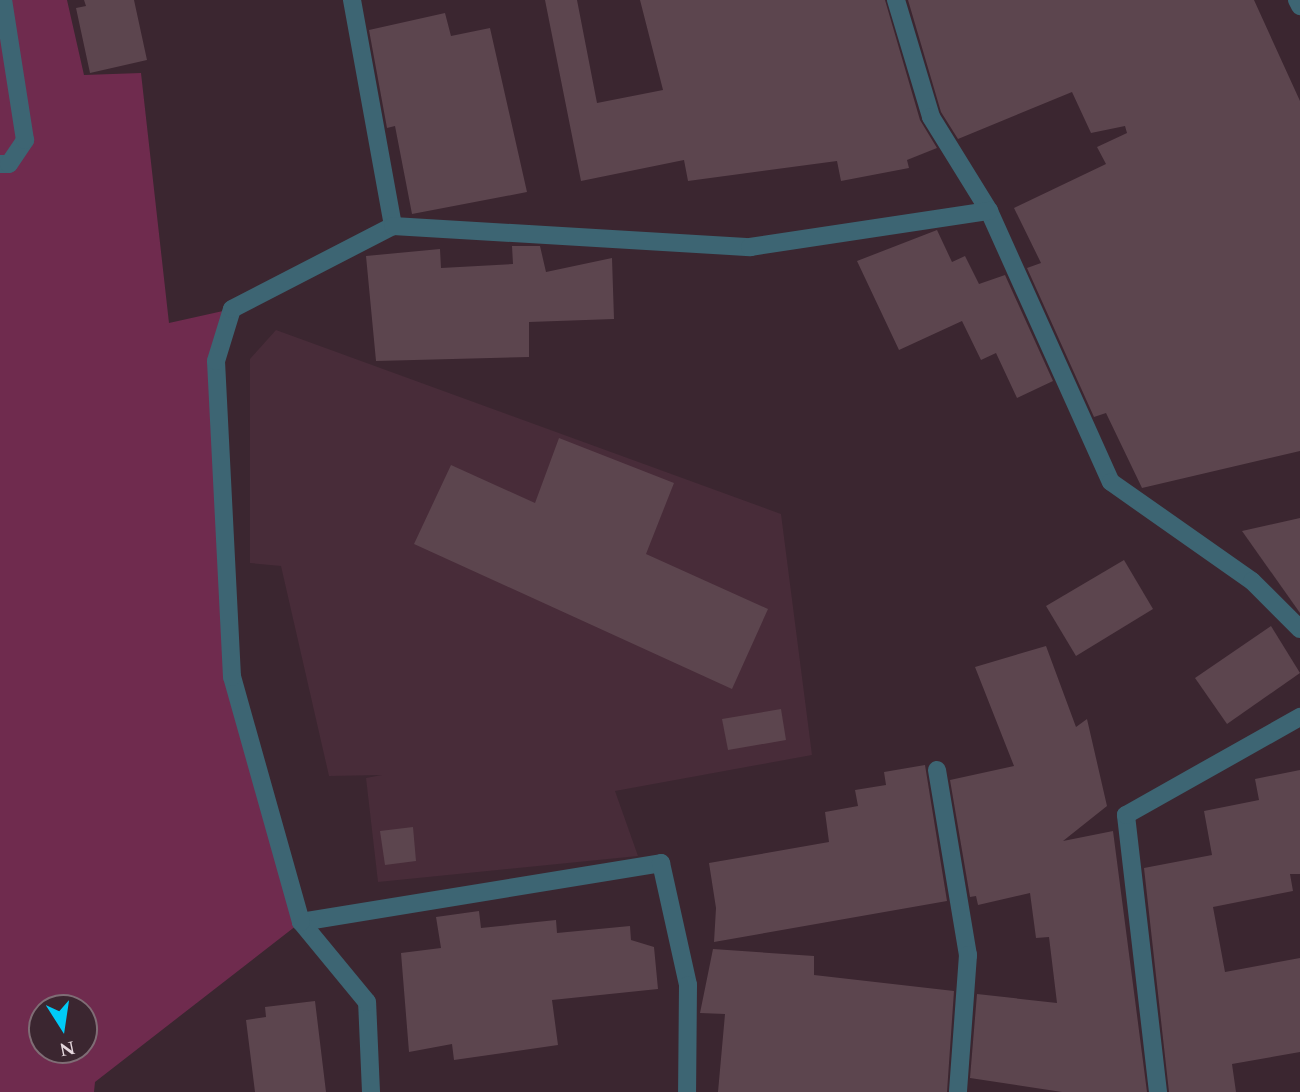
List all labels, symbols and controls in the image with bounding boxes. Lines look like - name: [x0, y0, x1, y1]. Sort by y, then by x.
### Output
- north arrow: [28, 994, 98, 1064]
- text: N: [56, 1032, 78, 1064]

